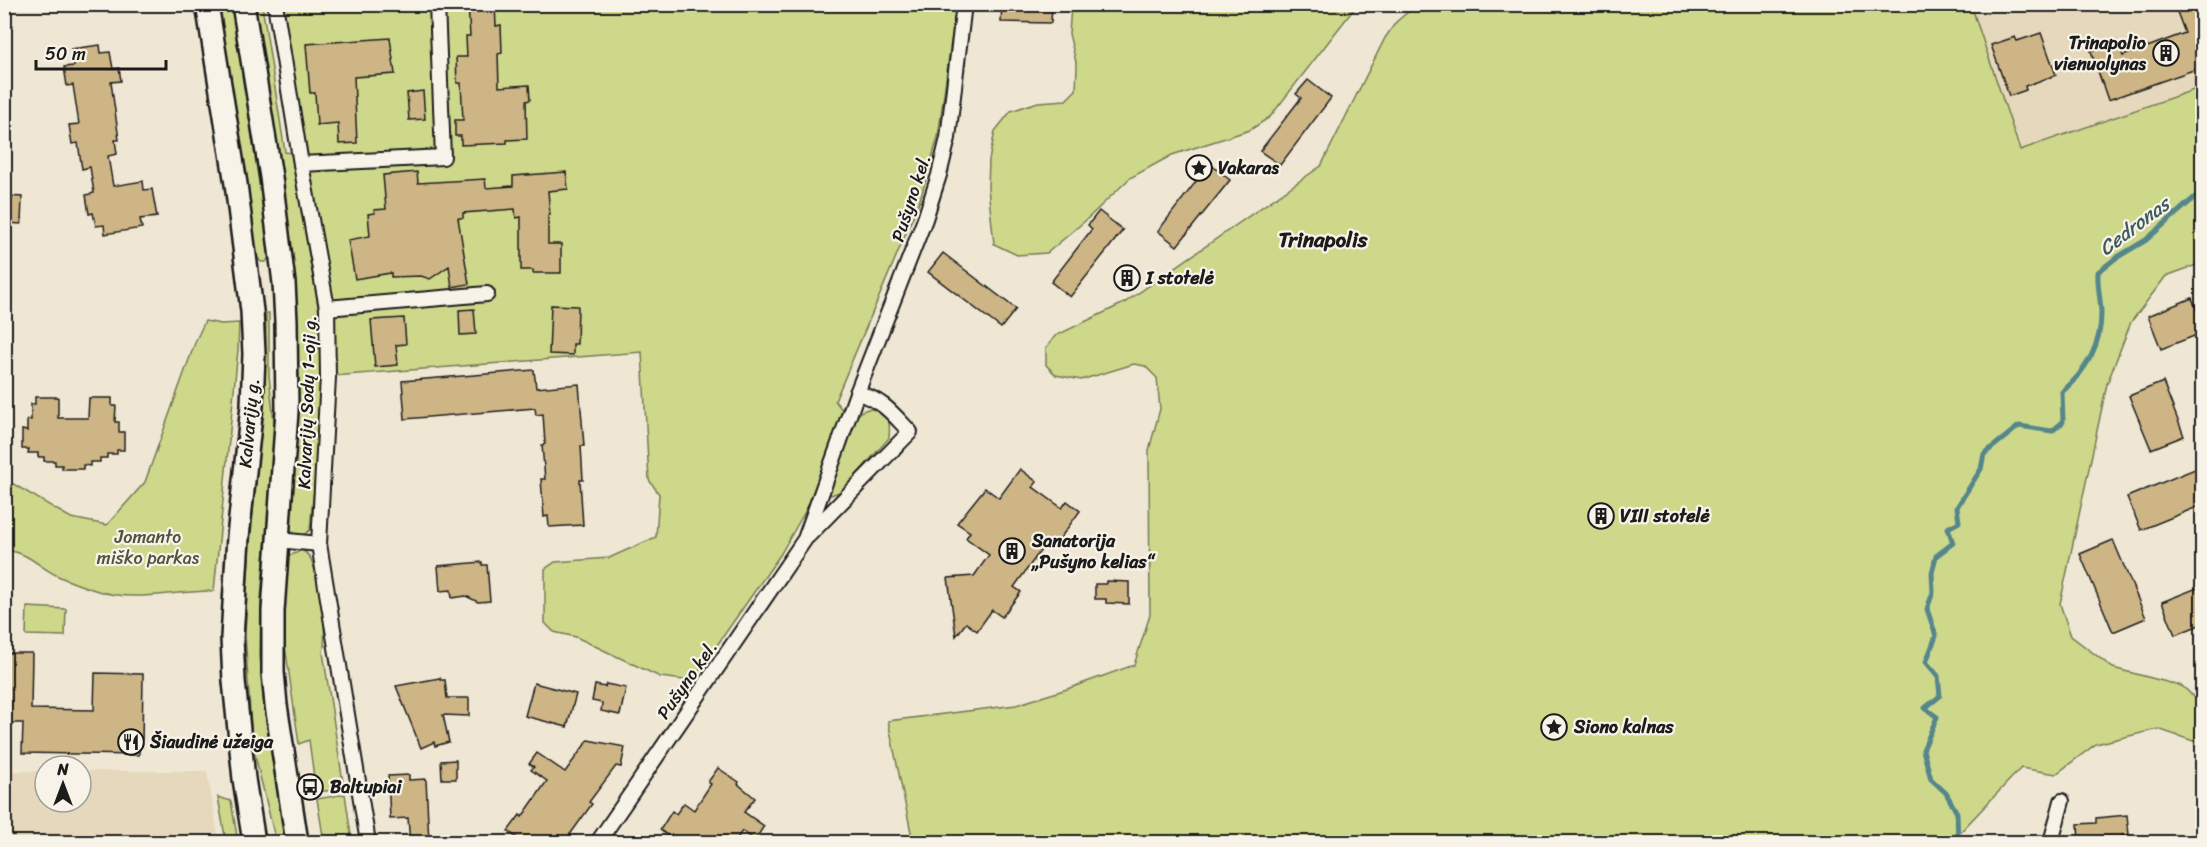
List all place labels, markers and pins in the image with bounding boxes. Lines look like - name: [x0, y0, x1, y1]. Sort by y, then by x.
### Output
- place label: Trinapolio vienuolynas: [2054, 27, 2147, 80]
- building icon: Trinapolio vienuolynas: [2151, 38, 2181, 68]
- place label: Vakaras: [1218, 152, 1279, 184]
- place icon: Vakaras: [1184, 153, 1214, 183]
- place label: I stotelė: [1145, 262, 1215, 294]
- building icon: I stotelė: [1112, 263, 1142, 293]
- place label: VIII stotelė: [1620, 500, 1711, 532]
- building icon: VIII stotelė: [1586, 501, 1616, 531]
- place label: Sanatorija „Pušyno kelias“: [1030, 525, 1156, 578]
- building icon: Sanatorija „Pušyno kelias“: [997, 536, 1027, 566]
- place label: Siono kalnas: [1573, 711, 1674, 743]
- place icon: Siono kalnas: [1539, 712, 1569, 742]
- place label: Šiaudinė užeiga: [149, 726, 274, 758]
- restaurant icon: Šiaudinė užeiga: [116, 727, 146, 757]
- place label: Baltupiai: [330, 771, 403, 803]
- bus stop icon: Baltupiai: [295, 772, 325, 802]

